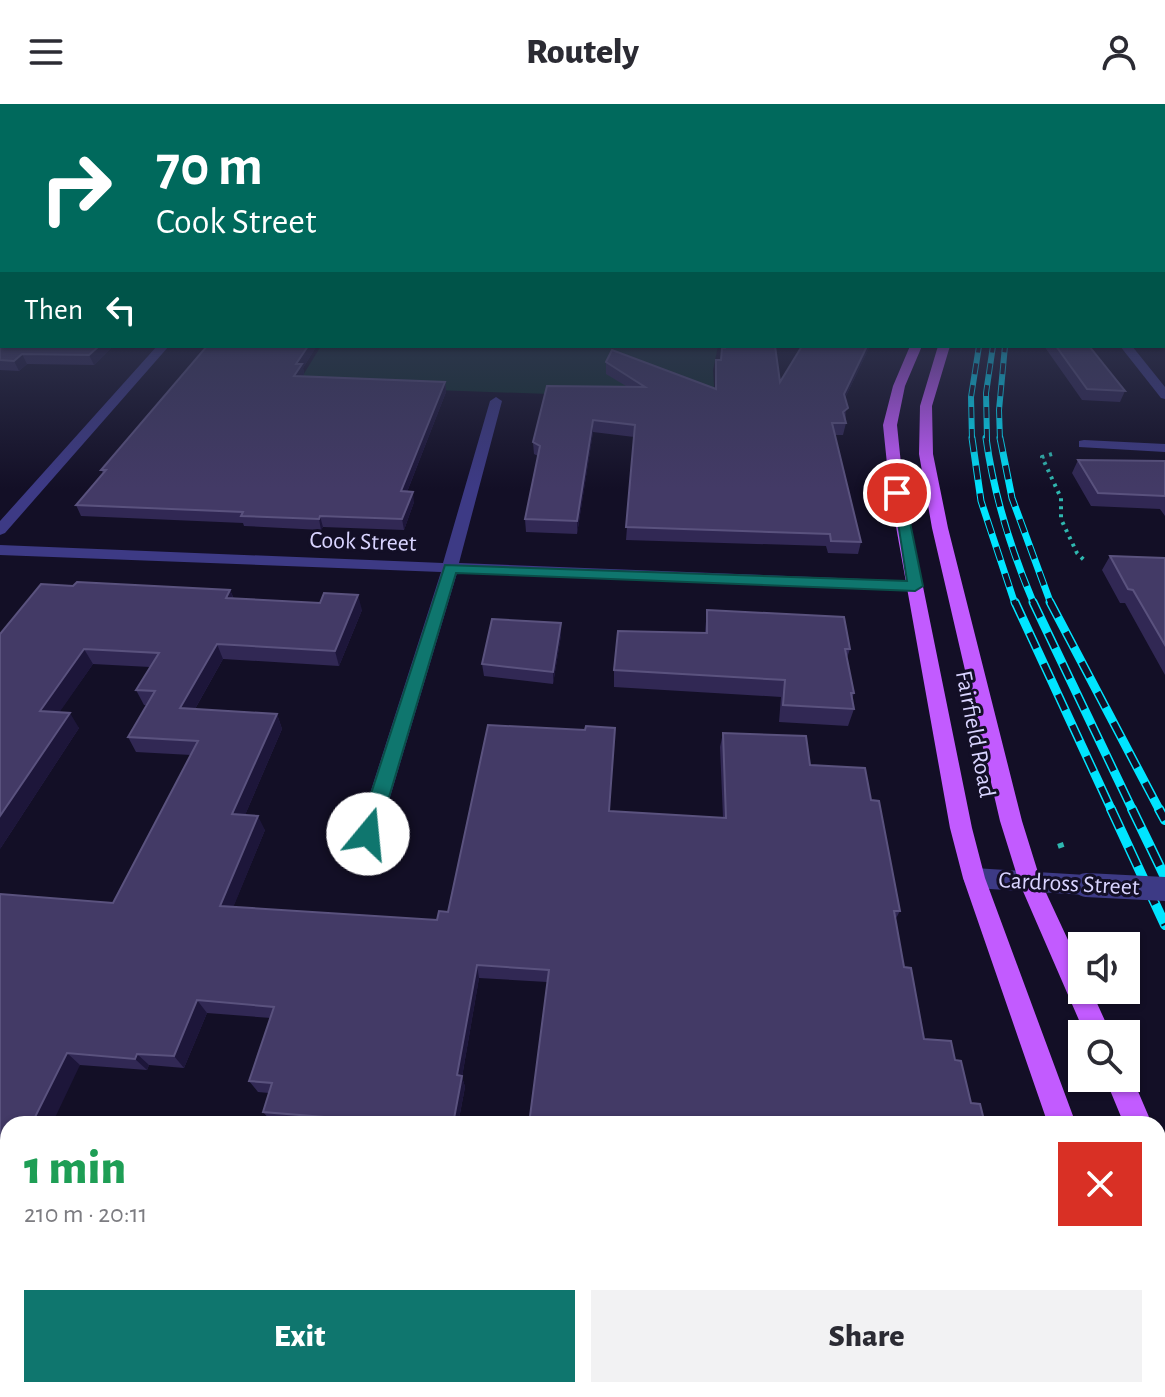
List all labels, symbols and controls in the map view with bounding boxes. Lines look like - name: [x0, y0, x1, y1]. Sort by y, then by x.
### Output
- icon: menu: [24, 30, 68, 74]
- icon: person: [1097, 30, 1141, 74]
- text: Routely: [526, 34, 639, 70]
- icon: right: [24, 136, 128, 240]
- text: 70 m: [156, 139, 263, 195]
- text: Cook Street: [156, 204, 316, 240]
- icon: left: [99, 288, 143, 332]
- text: Then: [24, 295, 83, 325]
- pin: [863, 459, 931, 527]
- icon: arrive: [875, 471, 919, 515]
- street label: Cook Street: [309, 528, 417, 556]
- street label: Fairfield Road: [951, 669, 999, 800]
- position arrow: [326, 792, 410, 876]
- street label: Cardross Street: [998, 868, 1140, 900]
- map controls: [1068, 932, 1140, 1092]
- button: sound: [1068, 932, 1140, 1004]
- button: search: [1068, 1020, 1140, 1092]
- button: close: [1058, 1142, 1142, 1226]
- text: 1 min: [24, 1145, 126, 1193]
- text: 210 m · 20:11: [24, 1201, 148, 1227]
- button: Exit: [24, 1290, 575, 1382]
- button: Share: [591, 1290, 1142, 1382]

